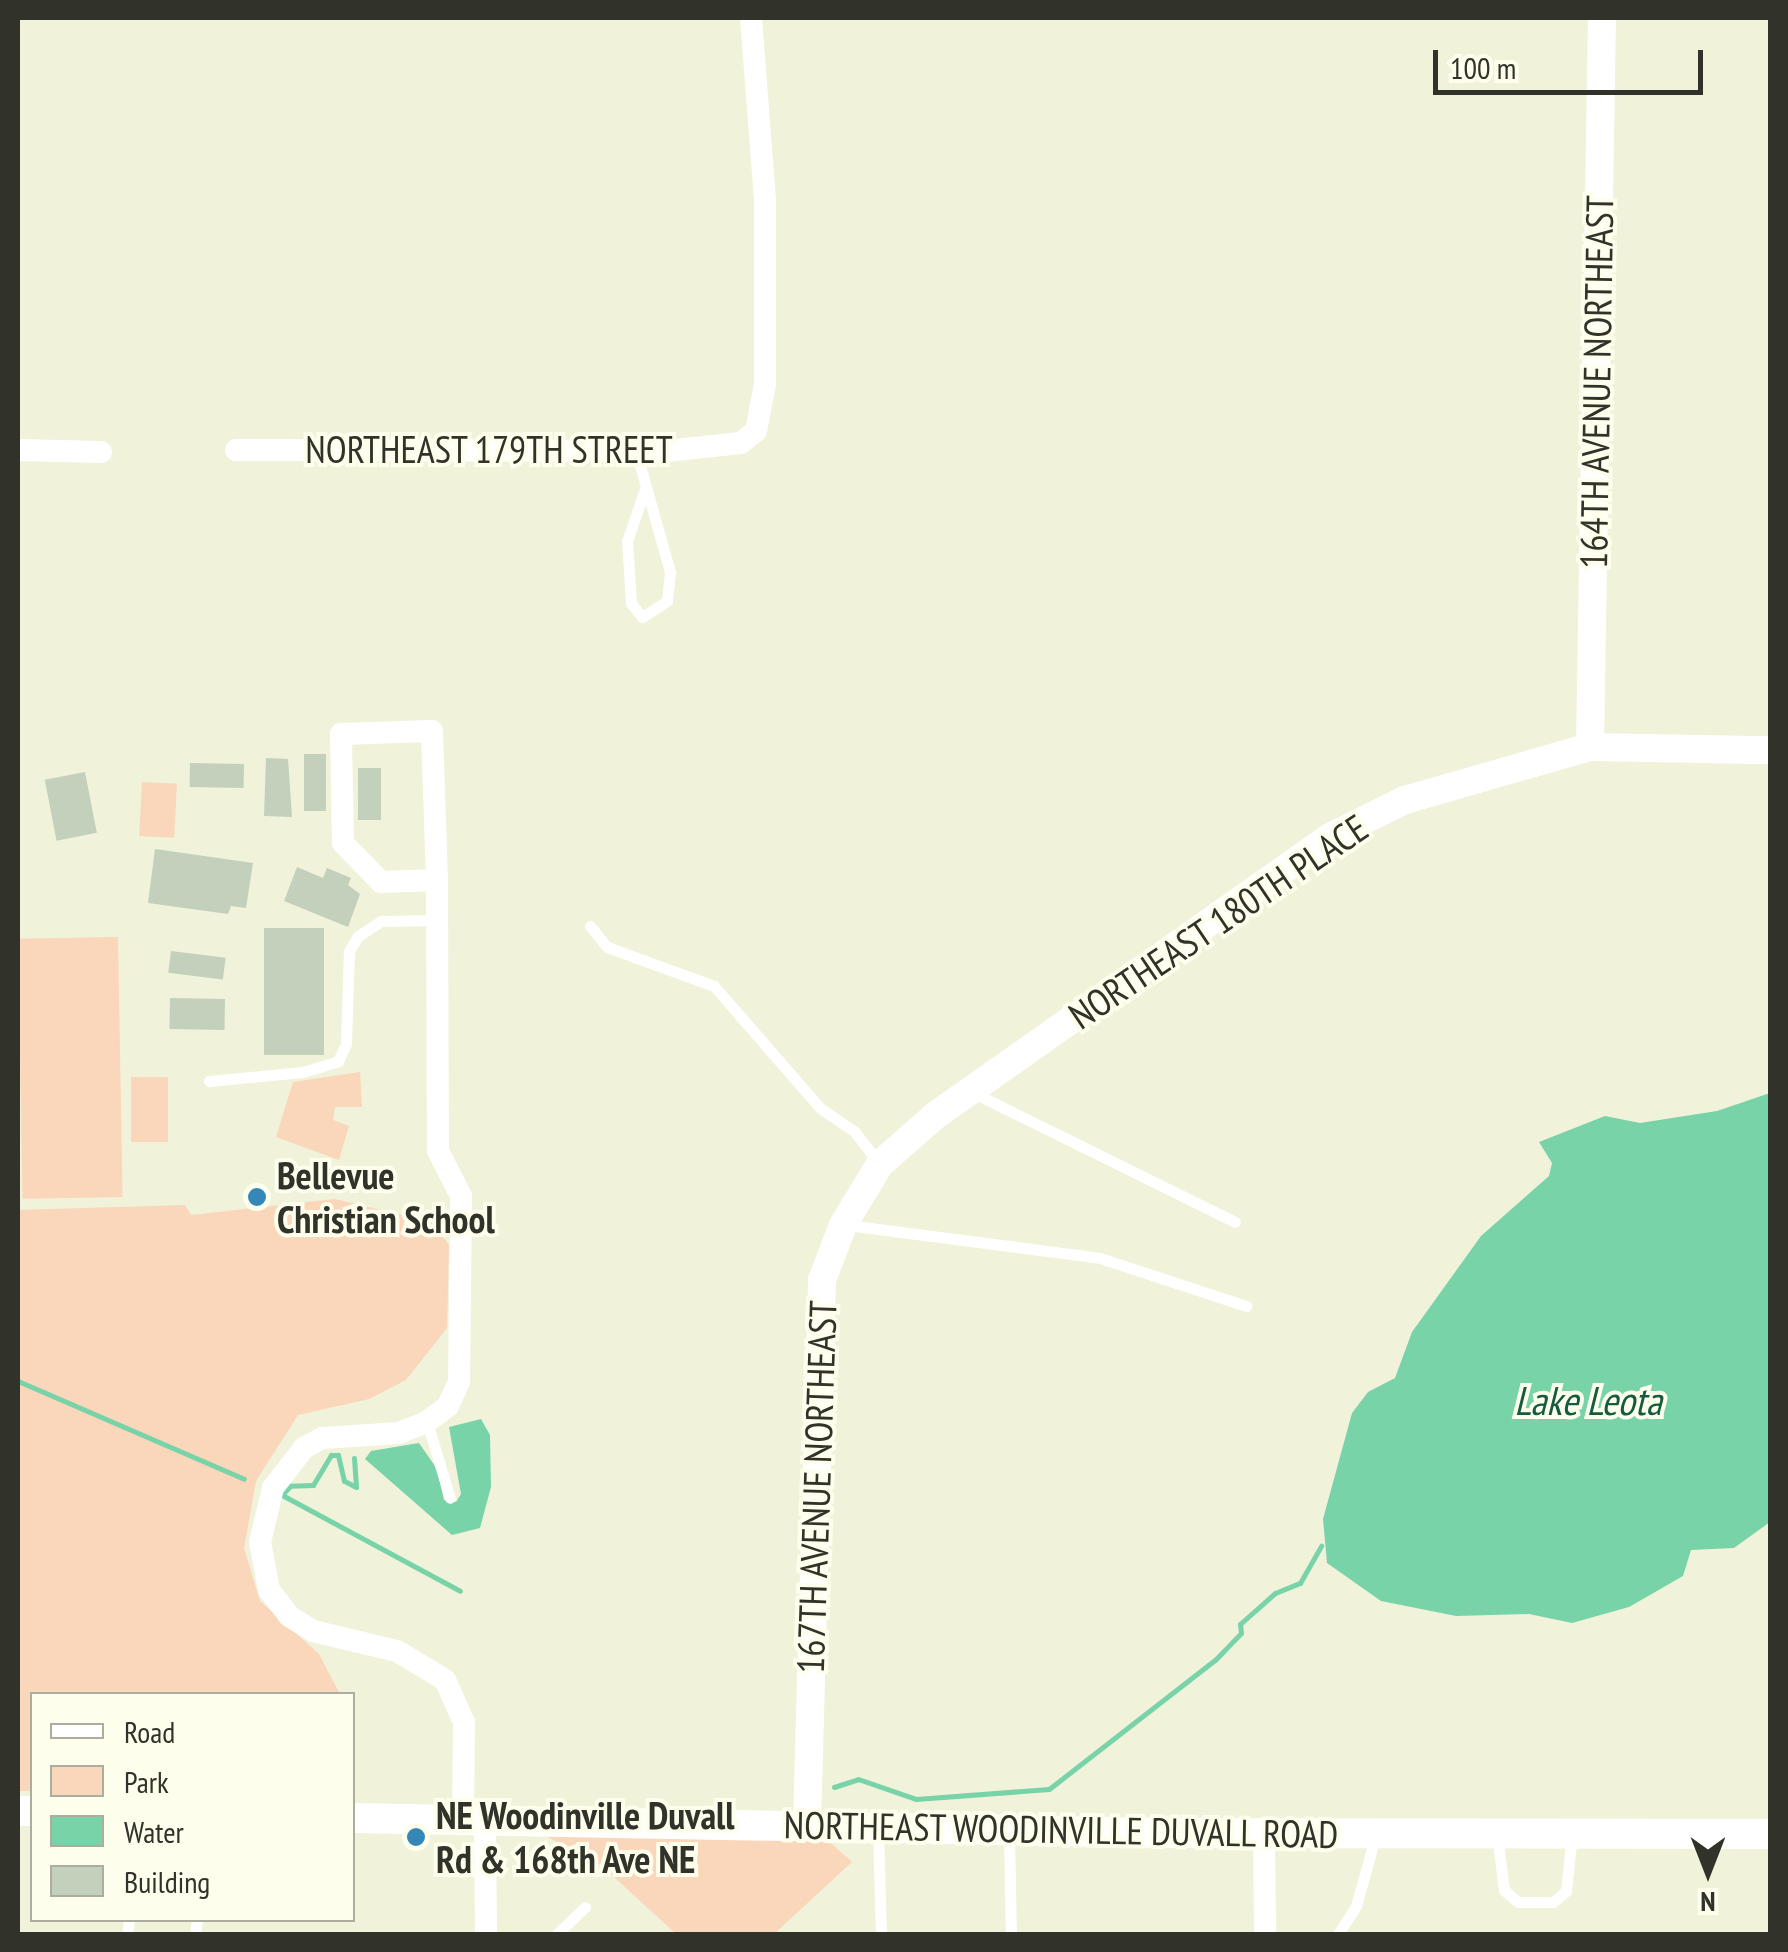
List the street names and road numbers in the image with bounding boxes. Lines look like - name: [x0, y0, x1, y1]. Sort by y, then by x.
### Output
- street label: 164TH AVENUE NORTHEAST: [1570, 194, 1622, 570]
- street label: NORTHEAST 179TH STREET: [305, 426, 673, 472]
- street label: NORTHEAST 180TH PLACE: [1060, 804, 1376, 1038]
- street label: 167TH AVENUE NORTHEAST: [787, 1299, 845, 1675]
- street label: NORTHEAST WOODINVILLE DUVALL ROAD: [782, 1801, 1340, 1857]

